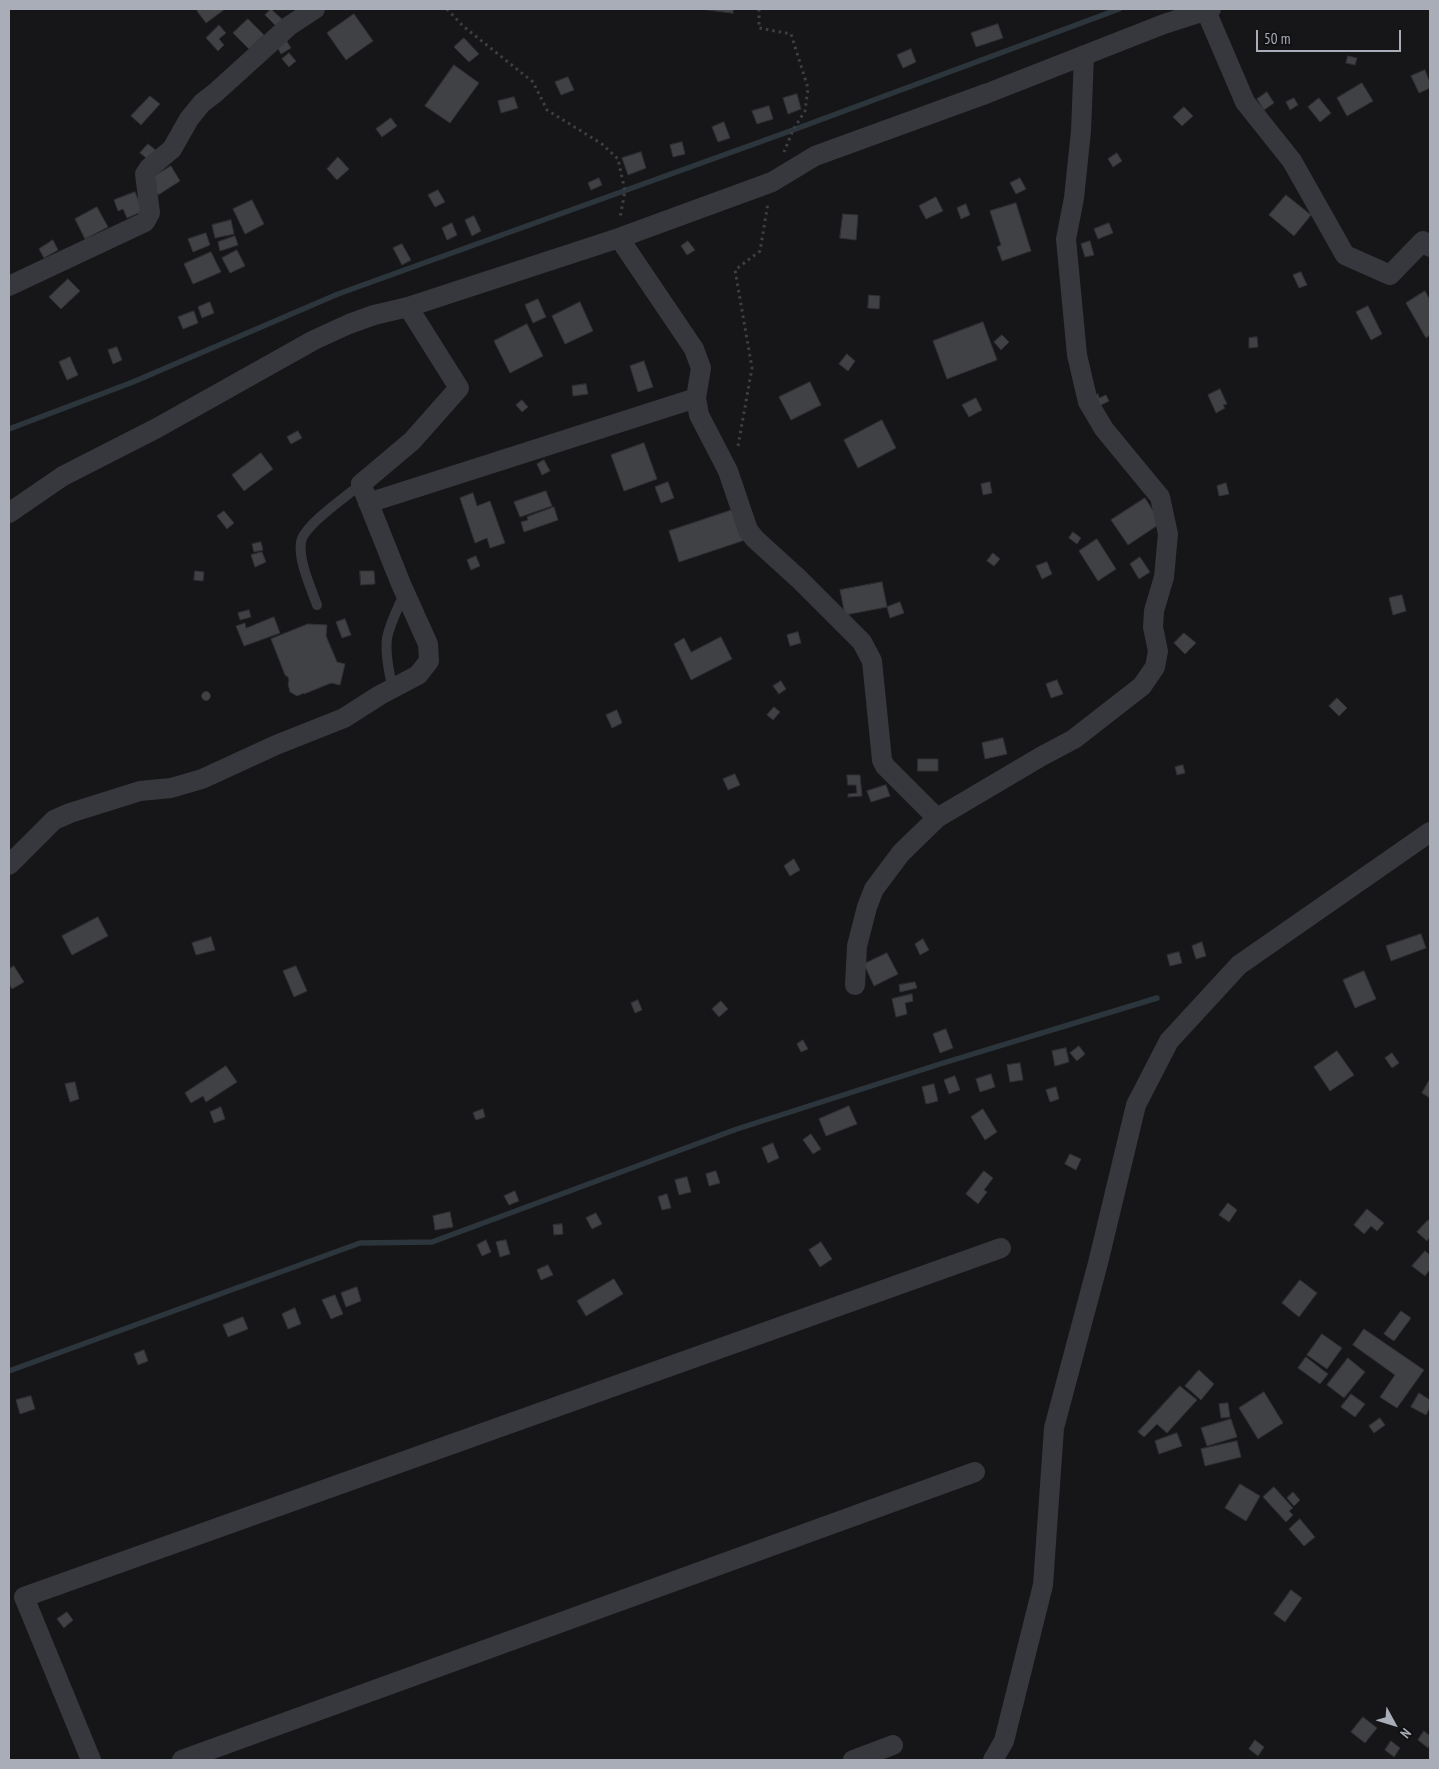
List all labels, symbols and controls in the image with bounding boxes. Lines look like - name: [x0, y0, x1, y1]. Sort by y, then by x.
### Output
- scale bar: [1259, 20, 1404, 52]
- text: 50 m: [1264, 29, 1290, 48]
- north arrow: [1369, 1699, 1419, 1749]
- text: N: [1396, 1725, 1415, 1742]

